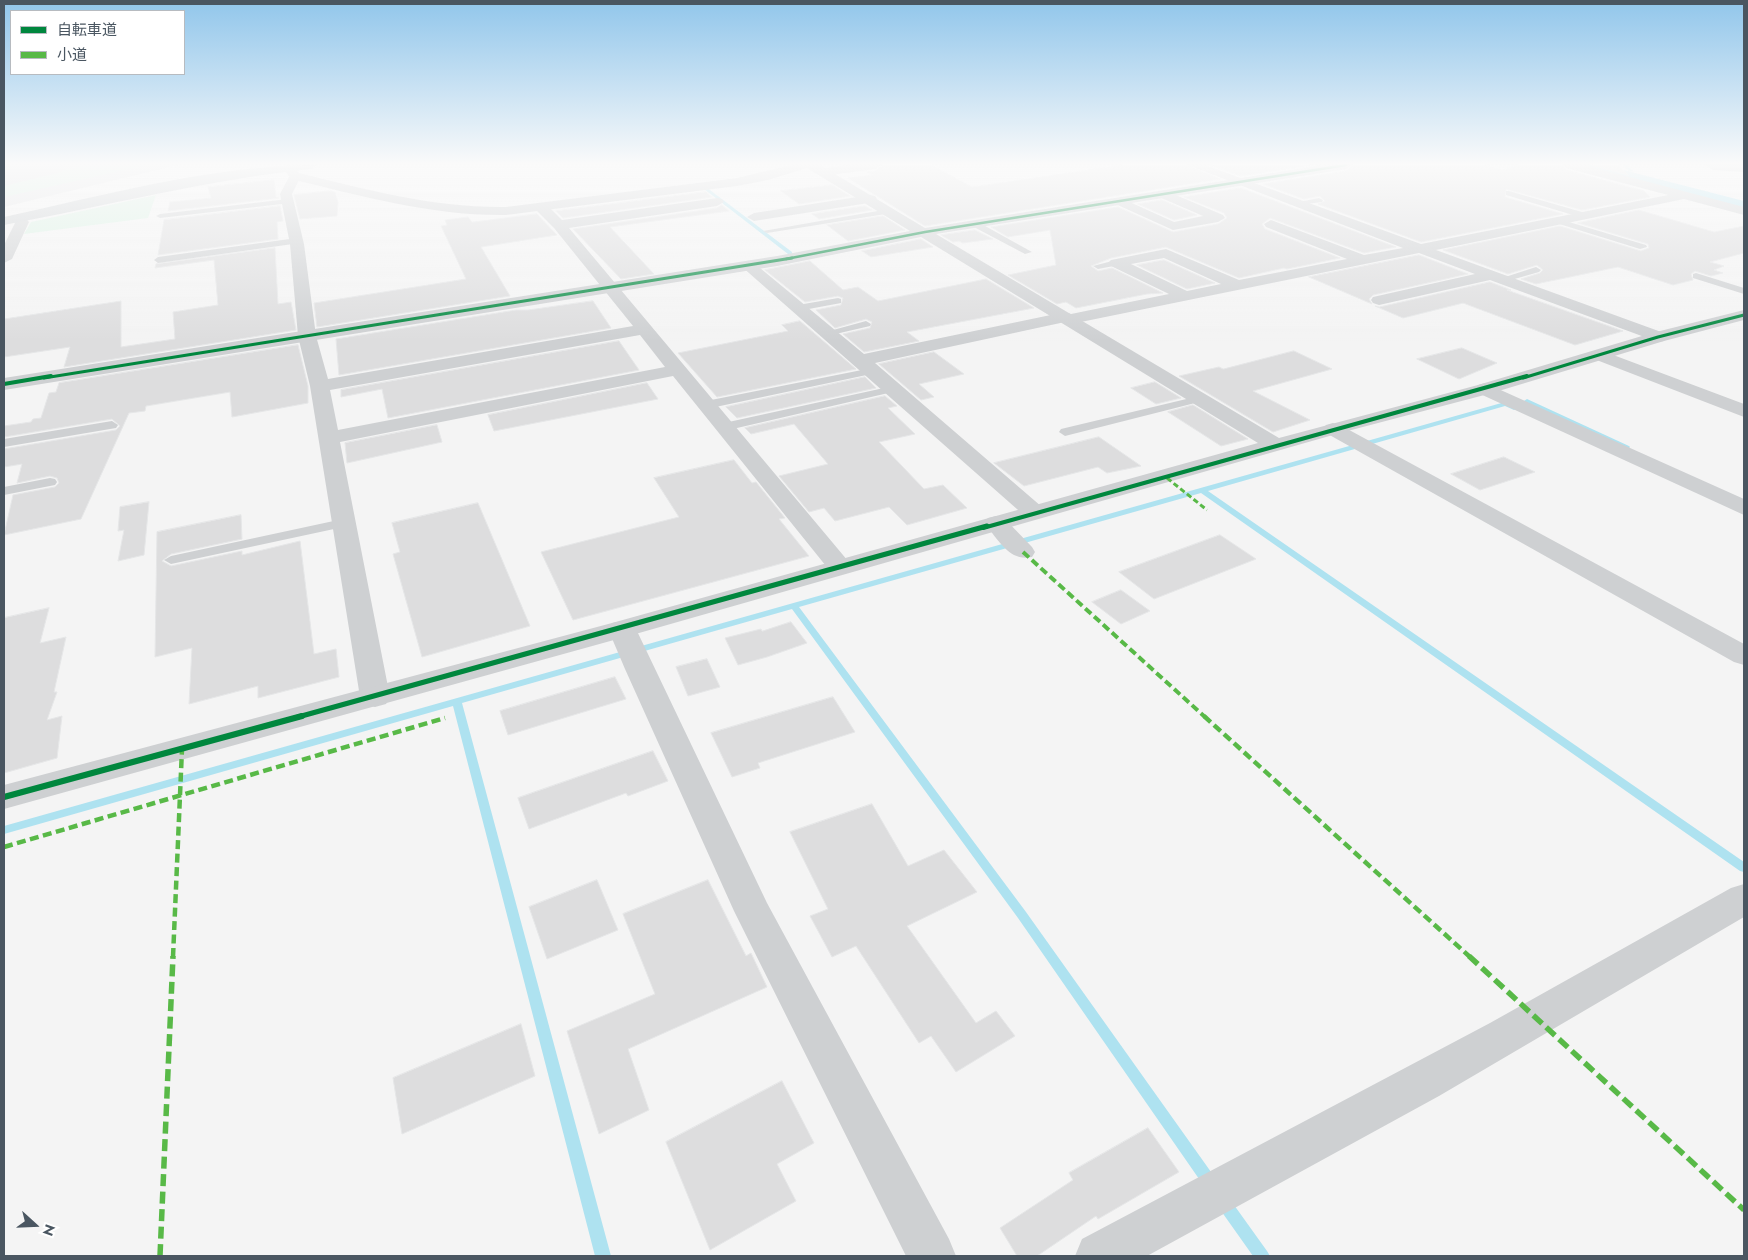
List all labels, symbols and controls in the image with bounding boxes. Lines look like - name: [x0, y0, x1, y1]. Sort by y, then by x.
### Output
- legend: [10, 10, 185, 75]
- text: 自転車道: [57, 19, 117, 41]
- text: 小道: [57, 44, 87, 66]
- north arrow: [10, 1200, 60, 1250]
- text: N: [38, 1221, 60, 1239]

